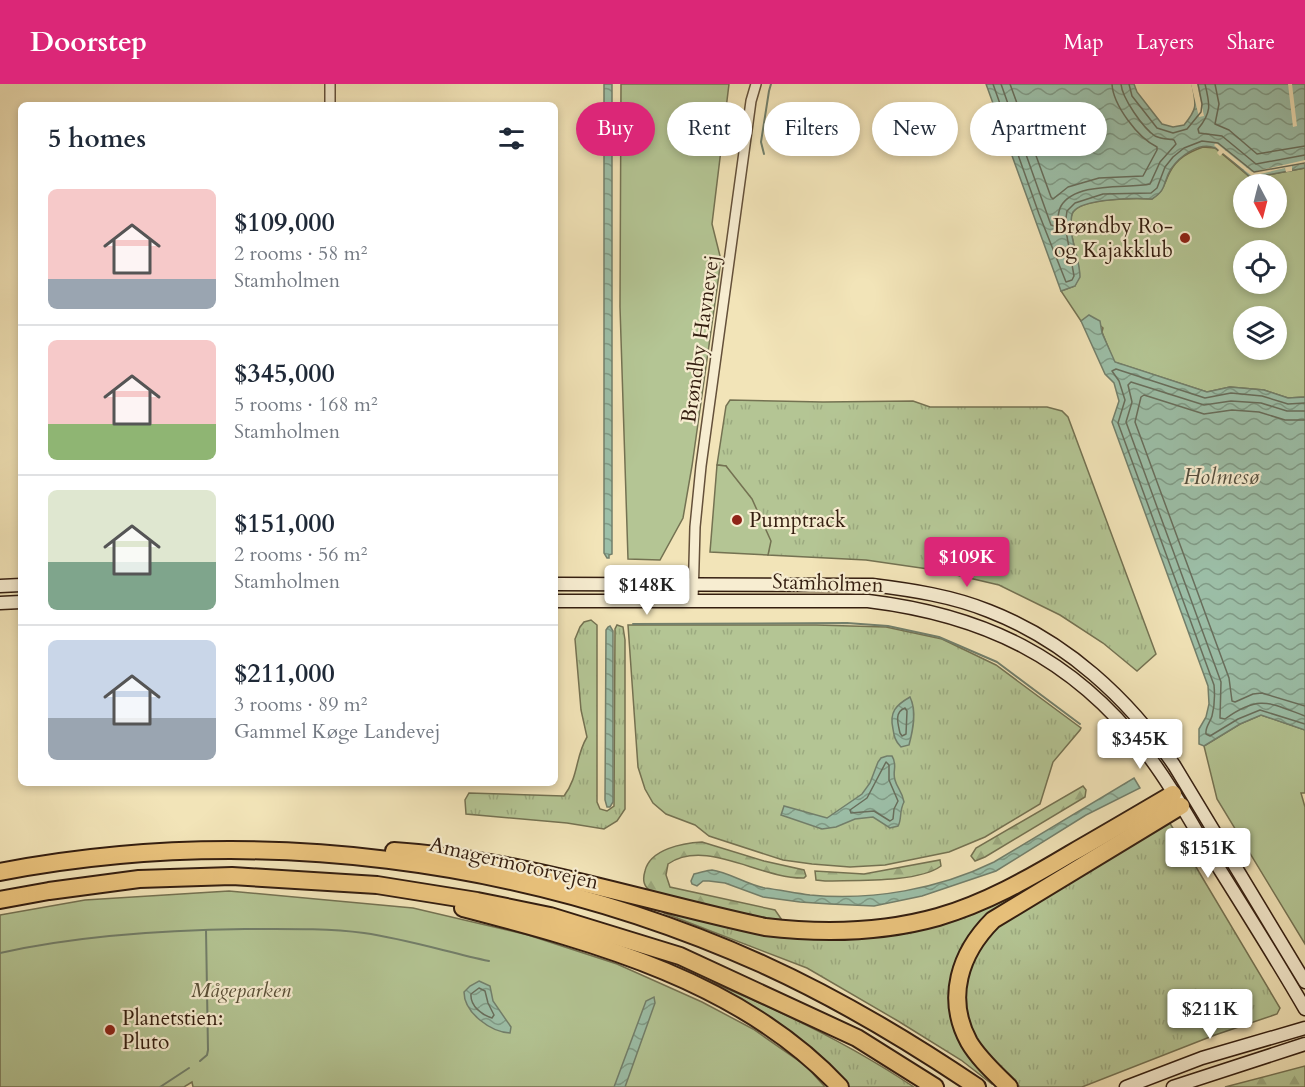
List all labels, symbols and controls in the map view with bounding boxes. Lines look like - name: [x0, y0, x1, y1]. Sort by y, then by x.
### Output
- text: Doorstep: [30, 23, 147, 61]
- text: Map: [1064, 28, 1104, 57]
- text: Layers: [1137, 28, 1194, 57]
- text: Share: [1227, 28, 1275, 57]
- chip: Buy: [576, 102, 655, 156]
- chip: Rent: [667, 102, 752, 156]
- chip: Filters: [764, 102, 860, 156]
- chip: New: [872, 102, 958, 156]
- chip: Apartment: [970, 102, 1107, 156]
- text: 5 homes: [48, 121, 146, 156]
- icon: filters: [495, 122, 528, 155]
- north arrow: [1233, 174, 1287, 228]
- map controls: [1233, 174, 1287, 360]
- text: $109,000: [234, 205, 335, 240]
- place label: Brøndby Ro- og Kajakklub: [1053, 212, 1173, 265]
- icon: home: [96, 213, 168, 285]
- marker: Brøndby Ro- og Kajakklub: [1178, 231, 1192, 245]
- text: 2 rooms · 58 m²: [234, 240, 367, 267]
- button: locate: [1233, 240, 1287, 294]
- street label: Brøndby Havnevej: [674, 253, 727, 425]
- text: Stamholmen: [234, 267, 340, 294]
- button: layers: [1233, 306, 1287, 360]
- text: $345,000: [234, 356, 335, 391]
- icon: home: [96, 364, 168, 436]
- text: 5 rooms · 168 m²: [234, 391, 378, 418]
- text: Stamholmen: [234, 418, 340, 445]
- water label: Holmesø: [1183, 462, 1260, 492]
- text: $151,000: [234, 506, 335, 541]
- place label: Pumptrack: [749, 506, 847, 535]
- marker: Pumptrack: [730, 513, 744, 527]
- icon: home: [96, 514, 168, 586]
- pin: $109K: [925, 537, 1009, 588]
- text: 2 rooms · 56 m²: [234, 541, 367, 568]
- text: $109K: [938, 543, 996, 570]
- pin: $148K: [605, 565, 689, 616]
- street label: Stamholmen: [772, 567, 884, 600]
- text: Stamholmen: [234, 568, 340, 595]
- text: $148K: [618, 571, 676, 598]
- text: $211,000: [234, 656, 335, 691]
- icon: home: [96, 664, 168, 736]
- text: 3 rooms · 89 m²: [234, 691, 367, 718]
- text: Gammel Køge Landevej: [234, 718, 440, 745]
- pin: $345K: [1098, 719, 1182, 770]
- text: $345K: [1111, 725, 1169, 752]
- pin: $151K: [1166, 828, 1250, 879]
- street label: Amagermotorvejen: [426, 830, 602, 897]
- text: $151K: [1179, 834, 1237, 861]
- park label: Mågeparken: [191, 976, 292, 1005]
- pin: $211K: [1168, 989, 1252, 1040]
- text: $211K: [1181, 995, 1239, 1022]
- place label: Planetstien: Pluto: [122, 1004, 223, 1057]
- marker: Planetstien: Pluto: [103, 1023, 117, 1037]

